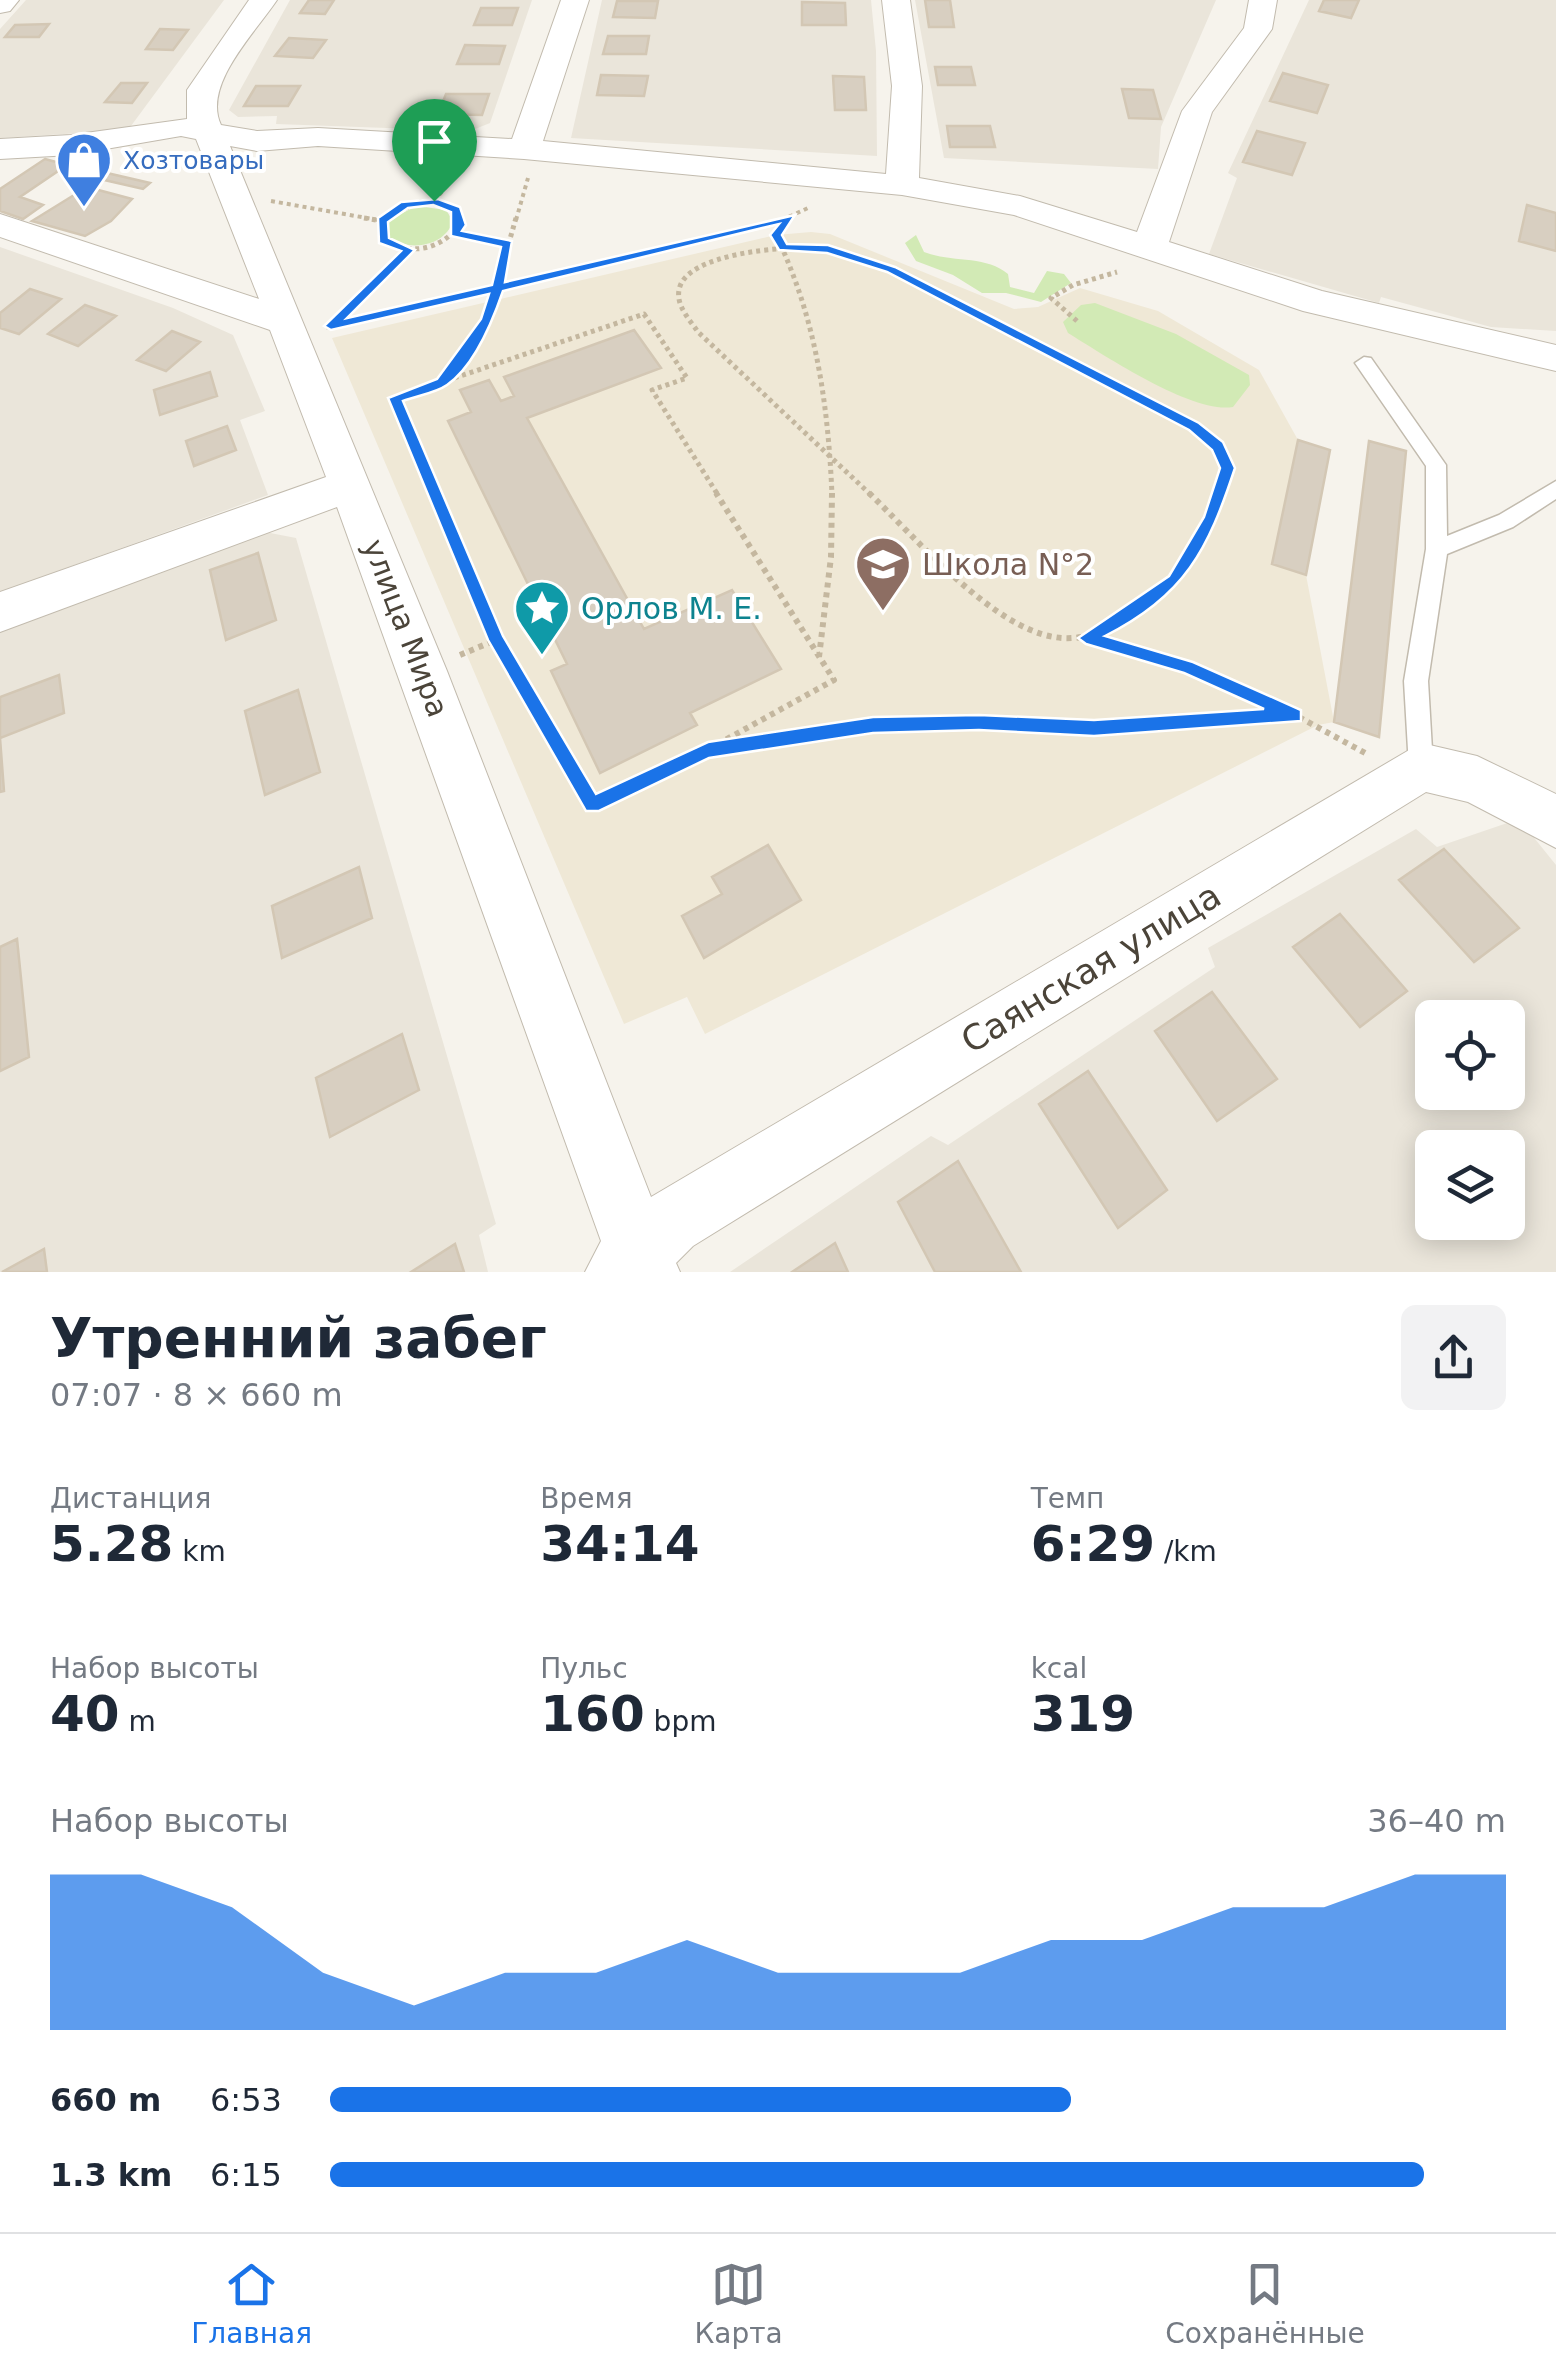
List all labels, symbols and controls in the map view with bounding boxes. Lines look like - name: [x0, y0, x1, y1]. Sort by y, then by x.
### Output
- pin: [392, 99, 477, 202]
- icon: arrive: [407, 114, 462, 169]
- shop icon: Хозтовары: [54, 130, 114, 209]
- place label: Хозтовары: [123, 146, 264, 175]
- street label: улица Мира: [356, 534, 456, 722]
- school or university icon: Школа N°2: [853, 534, 913, 613]
- place label: Школа N°2: [922, 547, 1094, 582]
- place icon: Орлов М. Е.: [512, 578, 572, 657]
- place label: Орлов М. Е.: [581, 591, 762, 626]
- street label: Саянская улица: [954, 875, 1228, 1061]
- map controls: [1415, 1000, 1525, 1240]
- button: locate: [1415, 1000, 1525, 1110]
- button: layers: [1415, 1130, 1525, 1240]
- button: share: [1401, 1305, 1506, 1410]
- text: Утренний забег: [50, 1306, 547, 1370]
- text: 07:07 · 8 × 660 m: [50, 1376, 343, 1414]
- text: Дистанция: [50, 1482, 211, 1515]
- text: Время: [540, 1482, 633, 1515]
- text: Темп: [1031, 1482, 1104, 1515]
- text: 5.28: [50, 1515, 173, 1573]
- text: 34:14: [540, 1515, 699, 1573]
- text: 6:29: [1031, 1515, 1155, 1573]
- text: km: [173, 1535, 226, 1568]
- text: /km: [1155, 1535, 1217, 1568]
- text: Набор высоты: [50, 1652, 259, 1685]
- text: Пульс: [540, 1652, 628, 1685]
- text: kcal: [1031, 1652, 1087, 1685]
- text: 40: [50, 1685, 120, 1743]
- text: 160: [540, 1685, 645, 1743]
- text: 319: [1031, 1685, 1135, 1743]
- text: m: [120, 1705, 156, 1738]
- text: bpm: [645, 1705, 716, 1738]
- text: Набор высоты: [50, 1802, 289, 1840]
- text: 36–40 m: [1367, 1802, 1506, 1840]
- text: 660 m: [50, 2081, 161, 2119]
- text: 6:53: [210, 2081, 282, 2119]
- text: 1.3 km: [50, 2156, 172, 2194]
- text: 6:15: [210, 2156, 282, 2194]
- tab: Главная: [191, 2257, 312, 2350]
- tab: Карта: [694, 2257, 783, 2350]
- tab: Сохранённые: [1165, 2257, 1365, 2350]

